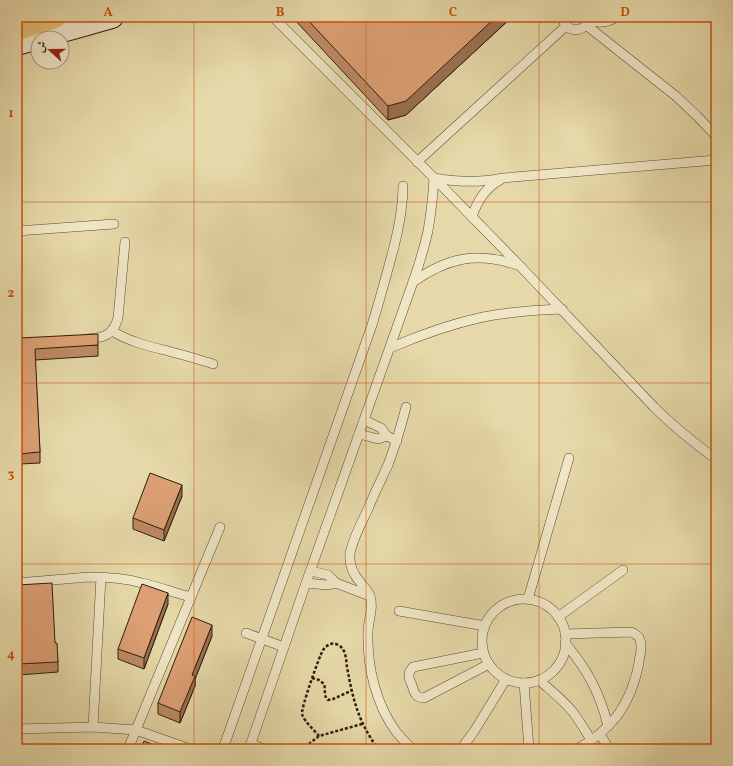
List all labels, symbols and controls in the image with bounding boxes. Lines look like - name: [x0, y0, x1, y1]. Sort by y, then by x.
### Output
- text: A: [103, 4, 113, 22]
- text: B: [276, 4, 285, 22]
- text: C: [449, 4, 457, 22]
- text: D: [620, 4, 630, 22]
- north arrow: [30, 30, 70, 70]
- text: ش: [33, 39, 51, 55]
- text: 1: [8, 105, 14, 123]
- text: 2: [8, 285, 15, 303]
- text: 3: [8, 466, 15, 484]
- text: 4: [7, 646, 15, 664]

